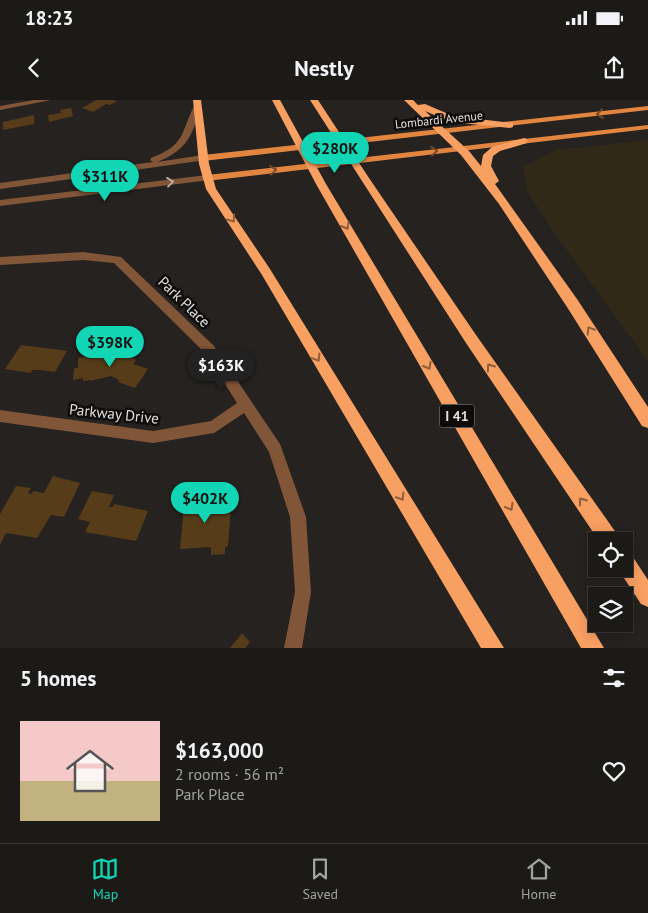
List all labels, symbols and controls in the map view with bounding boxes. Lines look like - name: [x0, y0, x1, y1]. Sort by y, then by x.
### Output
- text: 18:23: [25, 6, 73, 30]
- icon: back: [20, 54, 48, 82]
- text: Nestly: [294, 54, 354, 82]
- icon: share: [600, 54, 628, 82]
- street label: Lombardi Avenue: [394, 107, 484, 132]
- one-way arrow: [595, 108, 603, 119]
- pin: $280K: [300, 132, 370, 174]
- text: $280K: [312, 138, 358, 158]
- one-way arrow: [430, 146, 438, 157]
- pin: $311K: [70, 159, 140, 202]
- one-way arrow: [269, 165, 277, 176]
- text: $311K: [82, 166, 128, 186]
- one-way arrow: [166, 177, 174, 188]
- one-way arrow: [225, 214, 235, 223]
- one-way arrow: [340, 221, 350, 230]
- street label: Park Place: [154, 272, 214, 331]
- pin: $398K: [75, 326, 145, 368]
- one-way arrow: [587, 327, 596, 336]
- text: $398K: [87, 332, 133, 352]
- pin: $163K: [186, 348, 256, 391]
- one-way arrow: [310, 352, 320, 361]
- text: $163K: [198, 355, 244, 375]
- one-way arrow: [422, 361, 432, 370]
- one-way arrow: [487, 363, 496, 373]
- street label: Parkway Drive: [68, 399, 160, 428]
- road number: I 41: [440, 404, 474, 428]
- pin: $402K: [170, 482, 240, 524]
- text: $402K: [182, 488, 228, 508]
- one-way arrow: [395, 491, 404, 500]
- one-way arrow: [579, 497, 588, 507]
- one-way arrow: [504, 501, 514, 510]
- map controls: [588, 532, 633, 632]
- button: locate: [588, 532, 633, 577]
- button: layers: [588, 587, 633, 632]
- icon: filters: [600, 664, 628, 692]
- text: 5 homes: [20, 665, 96, 692]
- text: $163,000: [175, 737, 264, 764]
- icon: home: [60, 741, 120, 801]
- icon: heart: [600, 757, 628, 785]
- text: 2 rooms · 56 m²: [175, 764, 284, 784]
- text: Park Place: [175, 784, 245, 804]
- tab: Map: [91, 855, 119, 903]
- tab: Saved: [302, 855, 338, 903]
- tab: Home: [521, 855, 556, 903]

